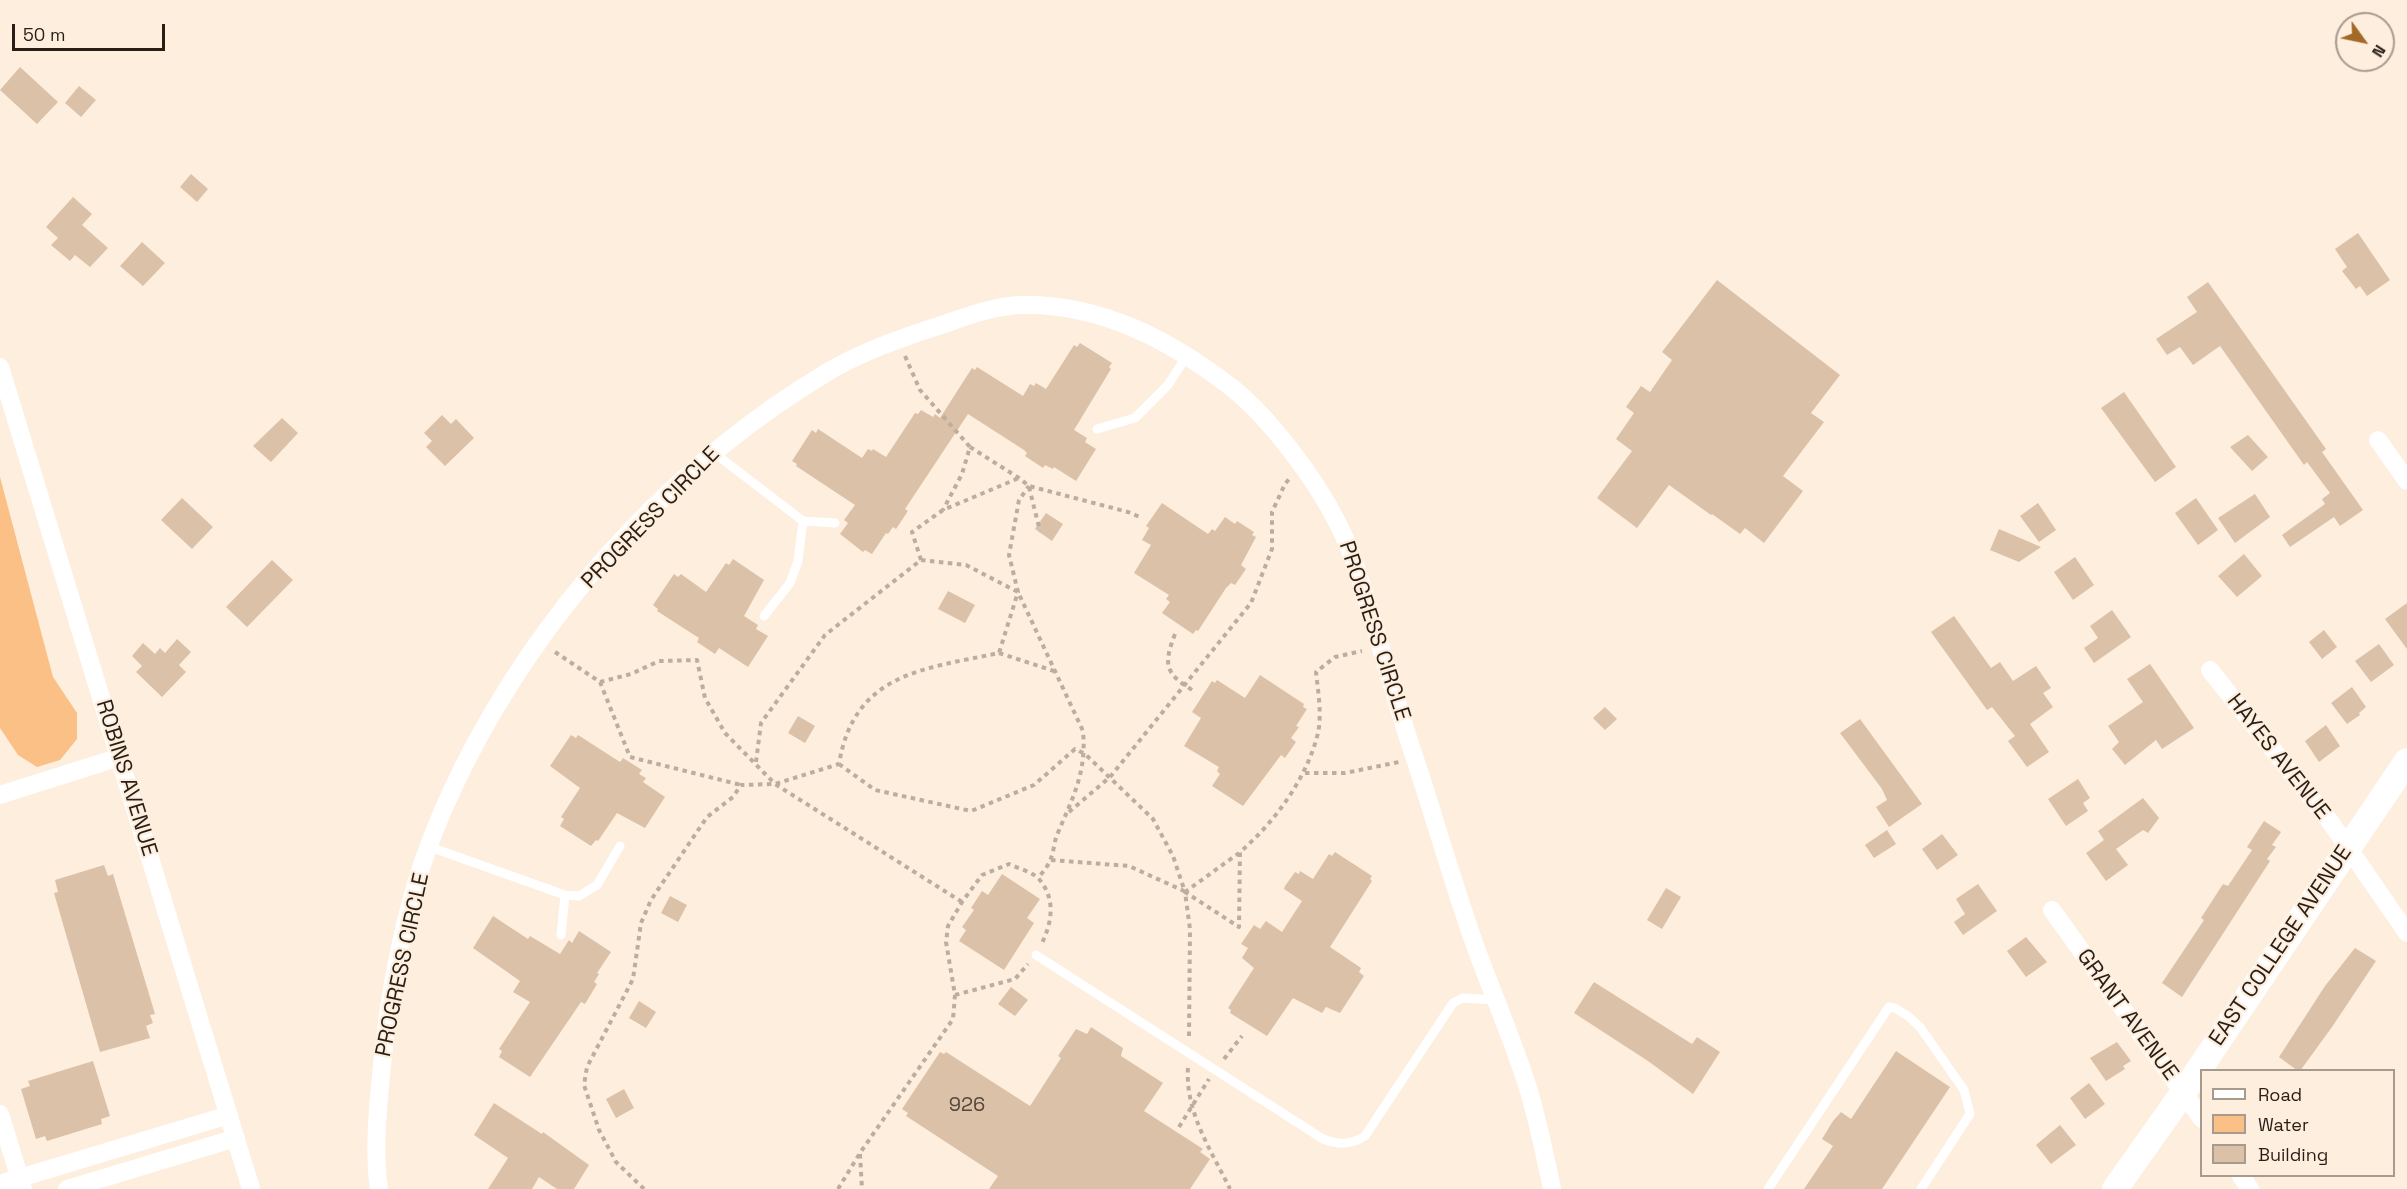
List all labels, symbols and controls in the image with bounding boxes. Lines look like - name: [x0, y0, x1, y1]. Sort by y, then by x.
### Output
- scale bar: [15, 12, 168, 50]
- north arrow: [2335, 12, 2395, 72]
- text: 50 m: [23, 23, 65, 46]
- text: N: [2367, 41, 2391, 61]
- street label: PROGRESS CIRCLE: [577, 442, 725, 594]
- street label: PROGRESS CIRCLE: [1333, 538, 1415, 724]
- street label: HAYES AVENUE: [2221, 689, 2335, 825]
- street label: ROBINS AVENUE: [90, 697, 162, 859]
- street label: EAST COLLEGE AVENUE: [2204, 841, 2358, 1051]
- street label: PROGRESS CIRCLE: [371, 871, 435, 1059]
- street label: GRANT AVENUE: [2071, 944, 2183, 1086]
- legend: [2200, 1069, 2395, 1177]
- text: Road: [2258, 1083, 2302, 1106]
- house number: 926: [949, 1094, 985, 1118]
- text: Water: [2258, 1113, 2309, 1136]
- text: Building: [2258, 1143, 2328, 1166]

